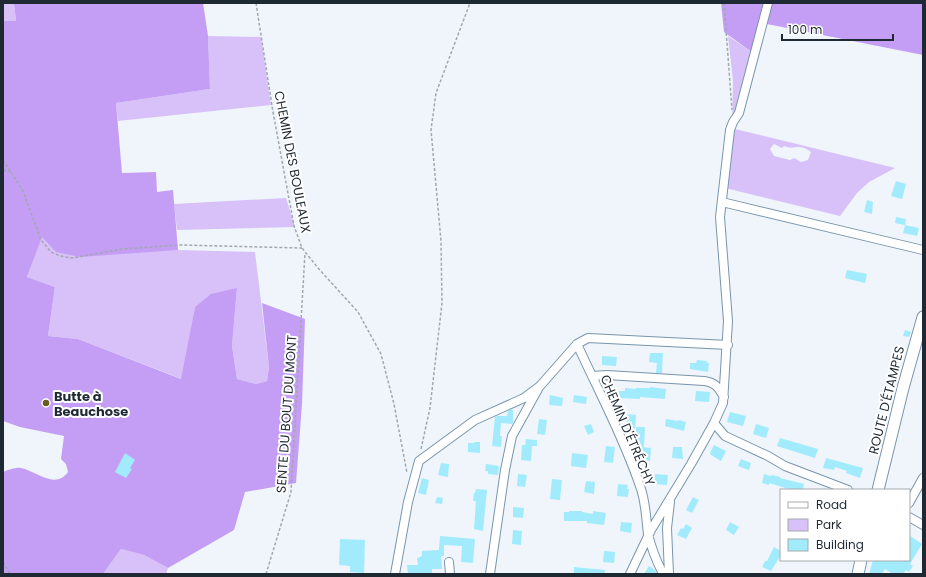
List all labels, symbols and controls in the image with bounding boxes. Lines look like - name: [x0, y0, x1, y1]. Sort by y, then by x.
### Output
- scale bar: [782, 16, 893, 42]
- text: 100 m: [788, 21, 822, 38]
- street label: CHEMIN DES BOULEAUX: [269, 89, 316, 235]
- street label: SENTE DU BOUT DU MONT: [271, 334, 302, 494]
- street label: ROUTE D'ÉTAMPES: [864, 344, 909, 456]
- street label: CHEMIN D'ÉTRÉCHY: [596, 372, 660, 489]
- place label: Butte à Beauchose: [54, 387, 128, 421]
- marker: Butte à Beauchose: [41, 398, 51, 408]
- legend: [780, 489, 910, 561]
- text: Road: [816, 496, 847, 513]
- text: Park: [816, 516, 843, 533]
- text: Building: [816, 536, 864, 553]

